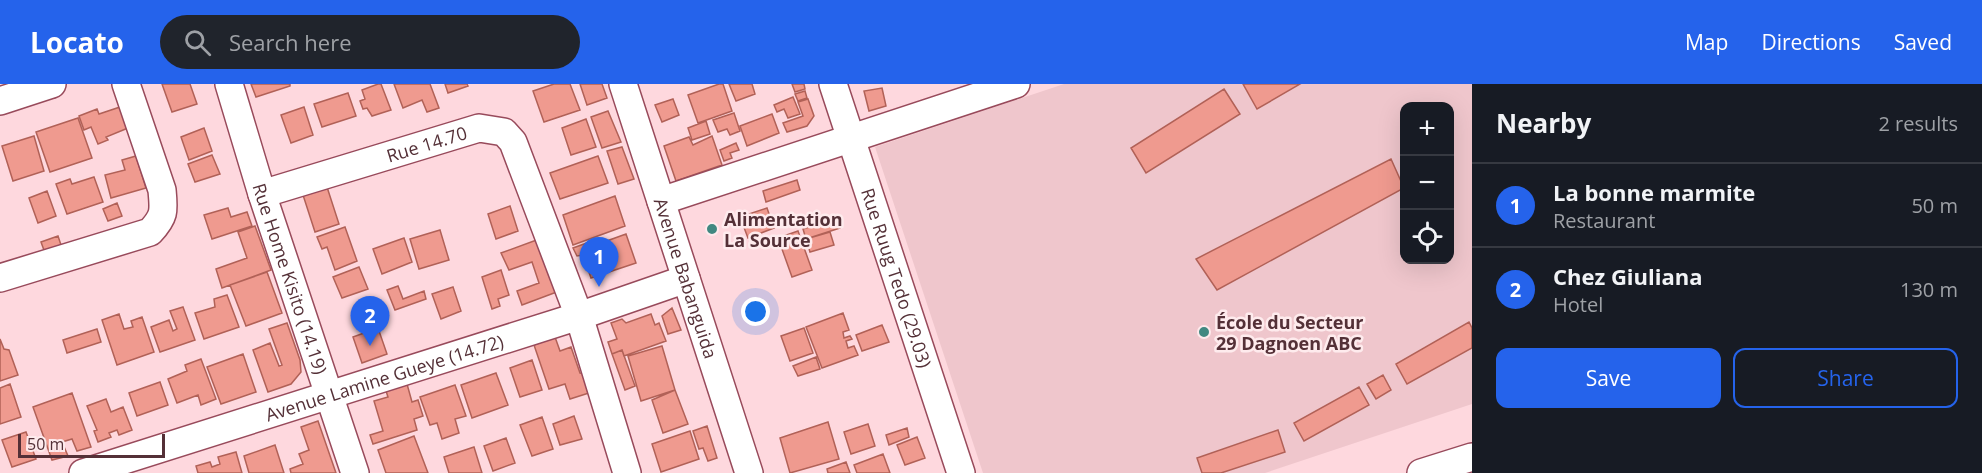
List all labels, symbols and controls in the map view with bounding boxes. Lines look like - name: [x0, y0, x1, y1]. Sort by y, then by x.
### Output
- search box: [160, 15, 580, 69]
- text: Locato: [30, 23, 124, 61]
- icon: search: [181, 26, 214, 59]
- text: Search here: [229, 27, 352, 57]
- text: Map: [1685, 28, 1728, 56]
- text: Directions: [1761, 28, 1861, 56]
- text: Saved: [1894, 28, 1952, 56]
- map controls: [1400, 102, 1454, 264]
- button: +: [1400, 102, 1454, 156]
- text: Nearby: [1496, 105, 1591, 141]
- text: 2 results: [1878, 110, 1958, 137]
- street label: Rue 14.70: [383, 120, 470, 167]
- button: −: [1400, 156, 1454, 210]
- text: La bonne marmite: [1553, 177, 1755, 207]
- street label: Rue Home Kisito (14.19): [247, 180, 333, 377]
- street label: Rue Ruug Tedo (29.03): [856, 185, 938, 371]
- text: 1: [1510, 192, 1521, 219]
- text: 50 m: [1911, 192, 1958, 219]
- street label: Avenue Babanguida: [649, 195, 723, 361]
- place label: Alimentation La Source: [724, 207, 843, 252]
- text: Restaurant: [1553, 207, 1655, 234]
- button: locate: [1400, 210, 1454, 264]
- marker: Alimentation La Source: [705, 222, 719, 236]
- pin: 1: [580, 238, 618, 287]
- text: Chez Giuliana: [1553, 261, 1703, 291]
- text: 2: [1510, 276, 1521, 303]
- text: 130 m: [1900, 276, 1958, 303]
- text: Hotel: [1553, 291, 1603, 318]
- pin: 2: [350, 296, 389, 346]
- your location: [741, 297, 770, 326]
- place label: École du Secteur 29 Dagnoen ABC: [1216, 310, 1363, 355]
- marker: École du Secteur 29 Dagnoen ABC: [1197, 325, 1211, 339]
- street label: Avenue Lamine Gueye (14.72): [262, 329, 506, 427]
- button: Save: [1496, 348, 1721, 408]
- button: Share: [1733, 348, 1958, 408]
- scale bar: [18, 431, 165, 458]
- text: 50 m: [27, 433, 64, 455]

